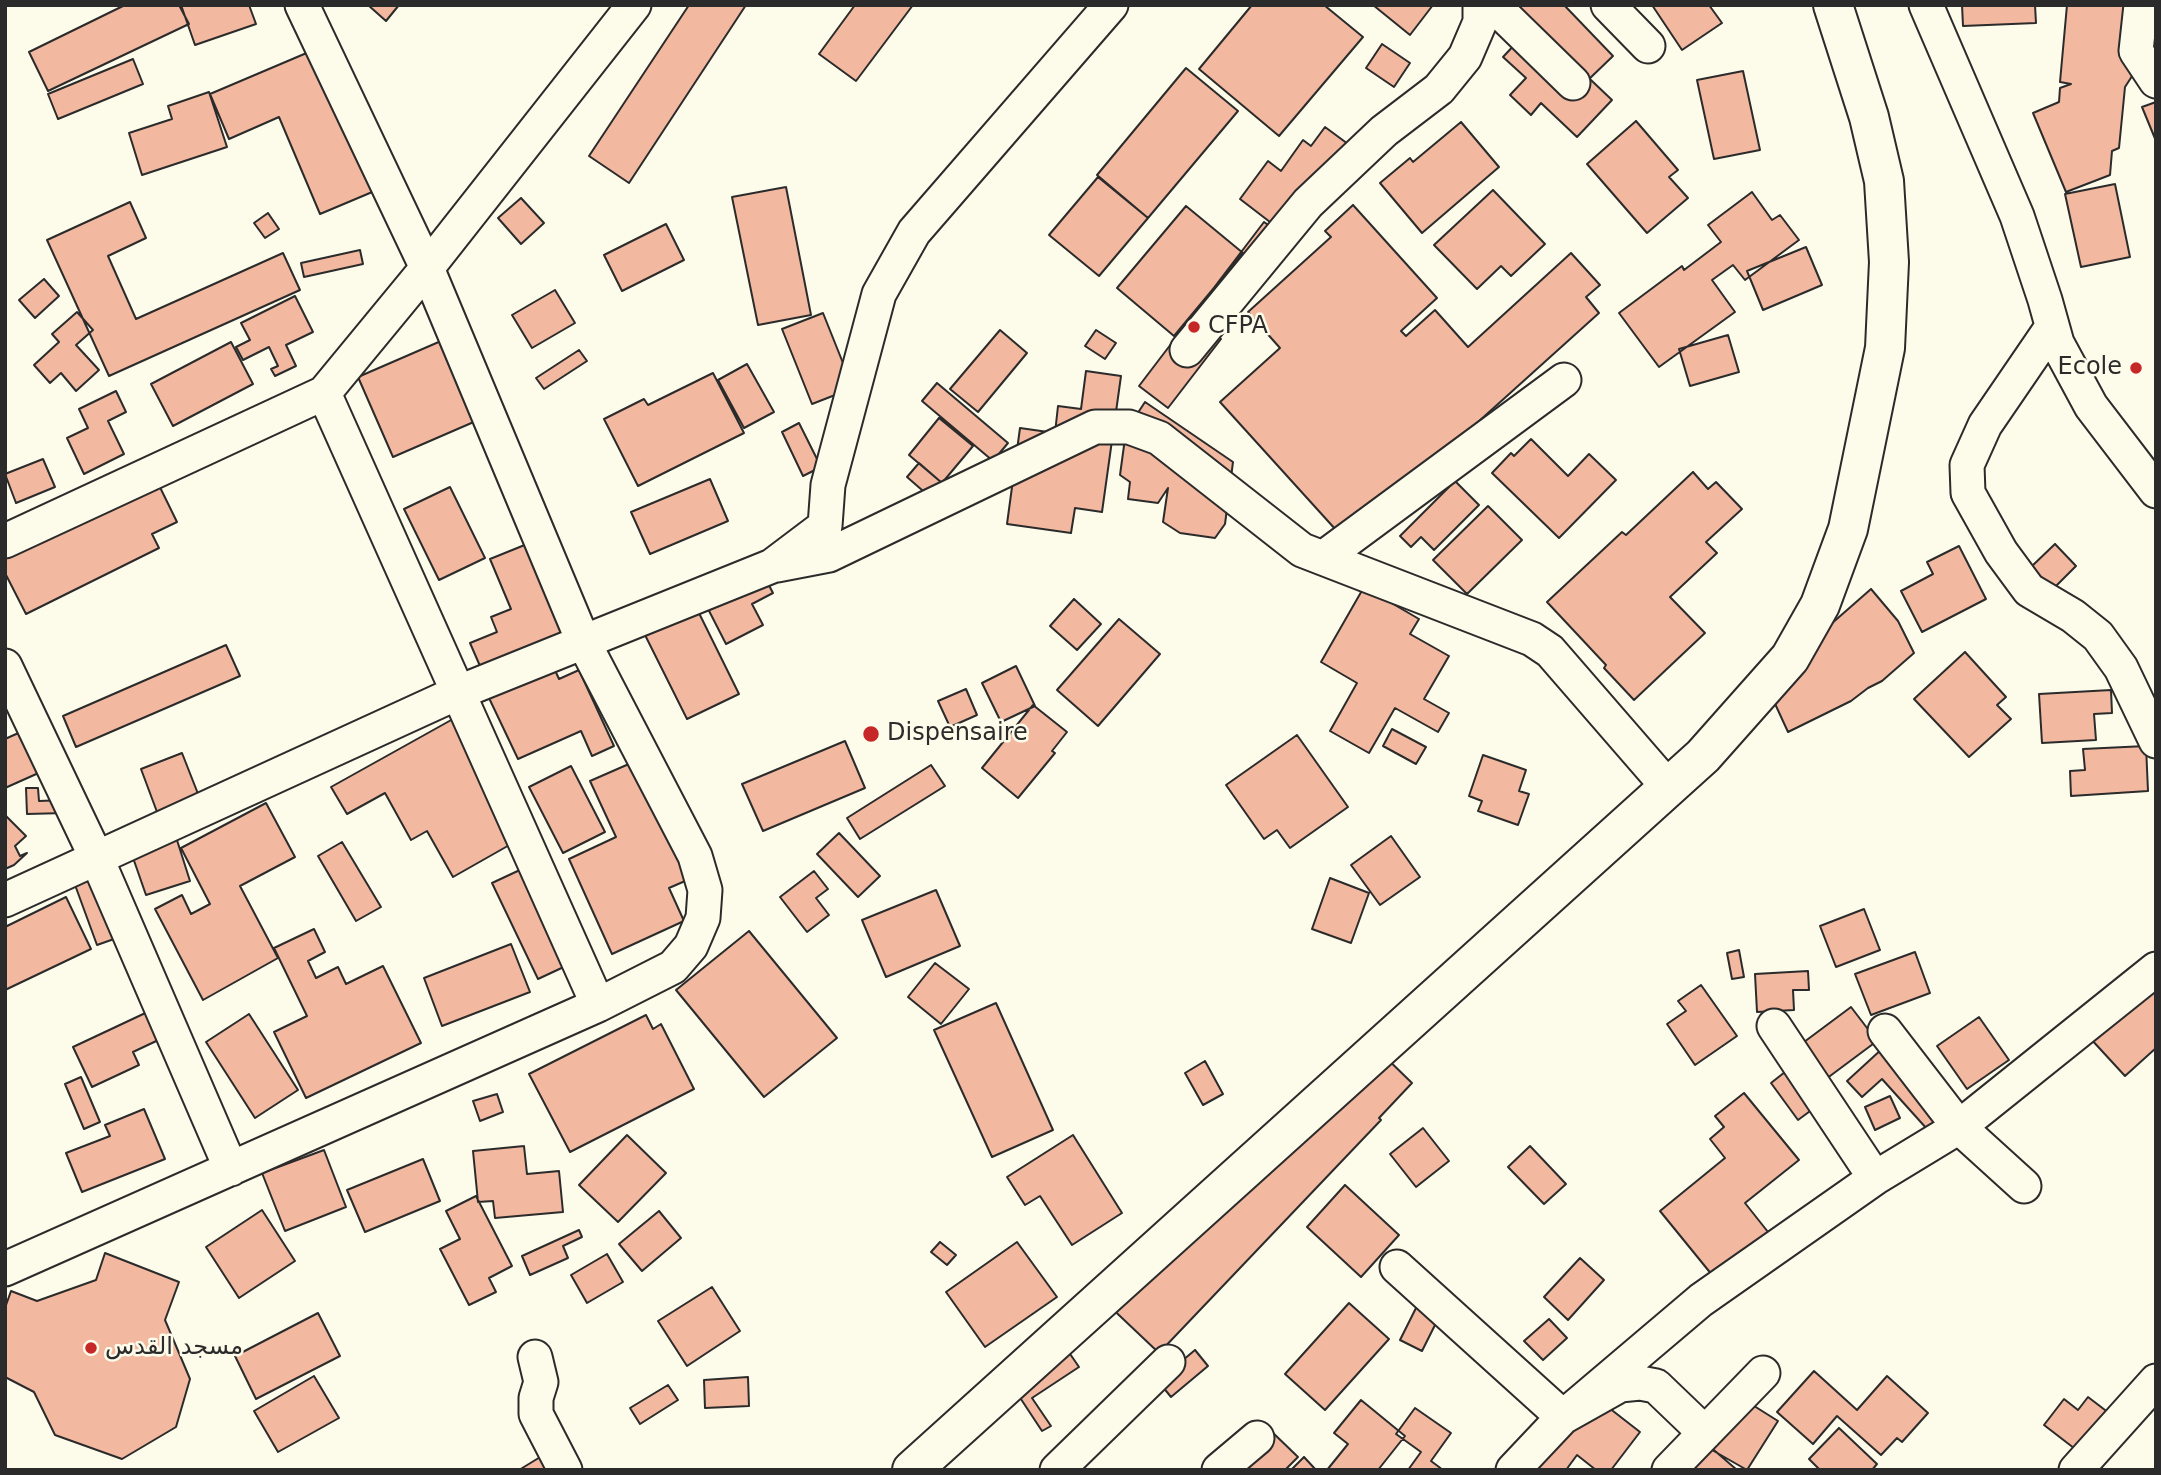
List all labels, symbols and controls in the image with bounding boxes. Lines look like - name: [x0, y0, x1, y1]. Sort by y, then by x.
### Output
- place label: CFPA: [1208, 313, 1268, 341]
- marker: CFPA: [1186, 319, 1202, 335]
- place label: Ecole: [2058, 354, 2122, 382]
- marker: Ecole: [2128, 360, 2144, 376]
- place label: Dispensaire: [887, 720, 1028, 748]
- marker: Dispensaire: [861, 724, 881, 744]
- place label: مسجد القدس: [105, 1334, 243, 1362]
- marker: مسجد القدس: [83, 1340, 99, 1356]

